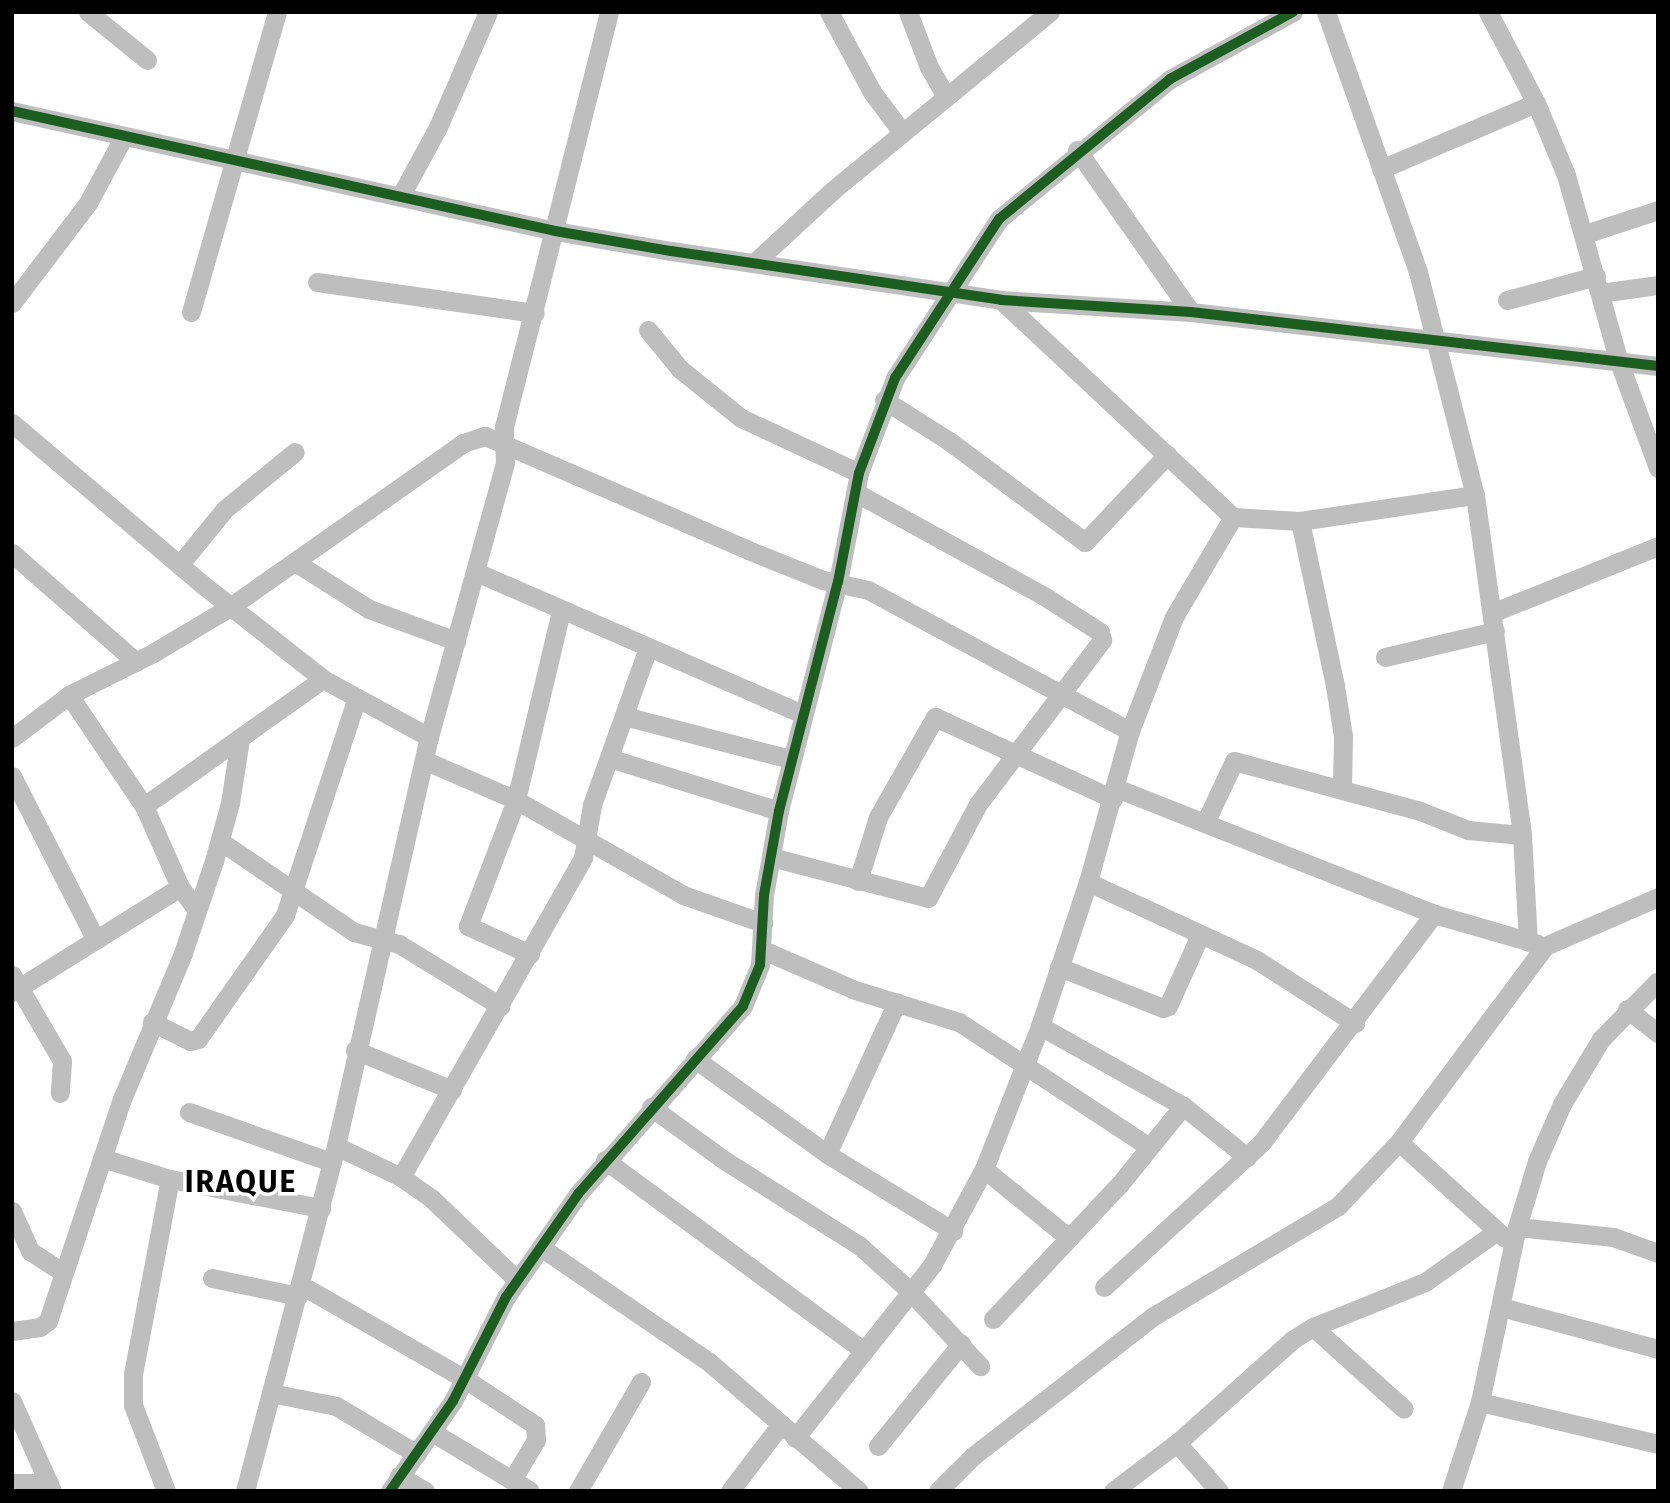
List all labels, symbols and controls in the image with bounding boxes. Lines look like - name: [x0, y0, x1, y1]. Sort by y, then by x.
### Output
- district label: IRAQUE: [185, 1164, 297, 1200]

